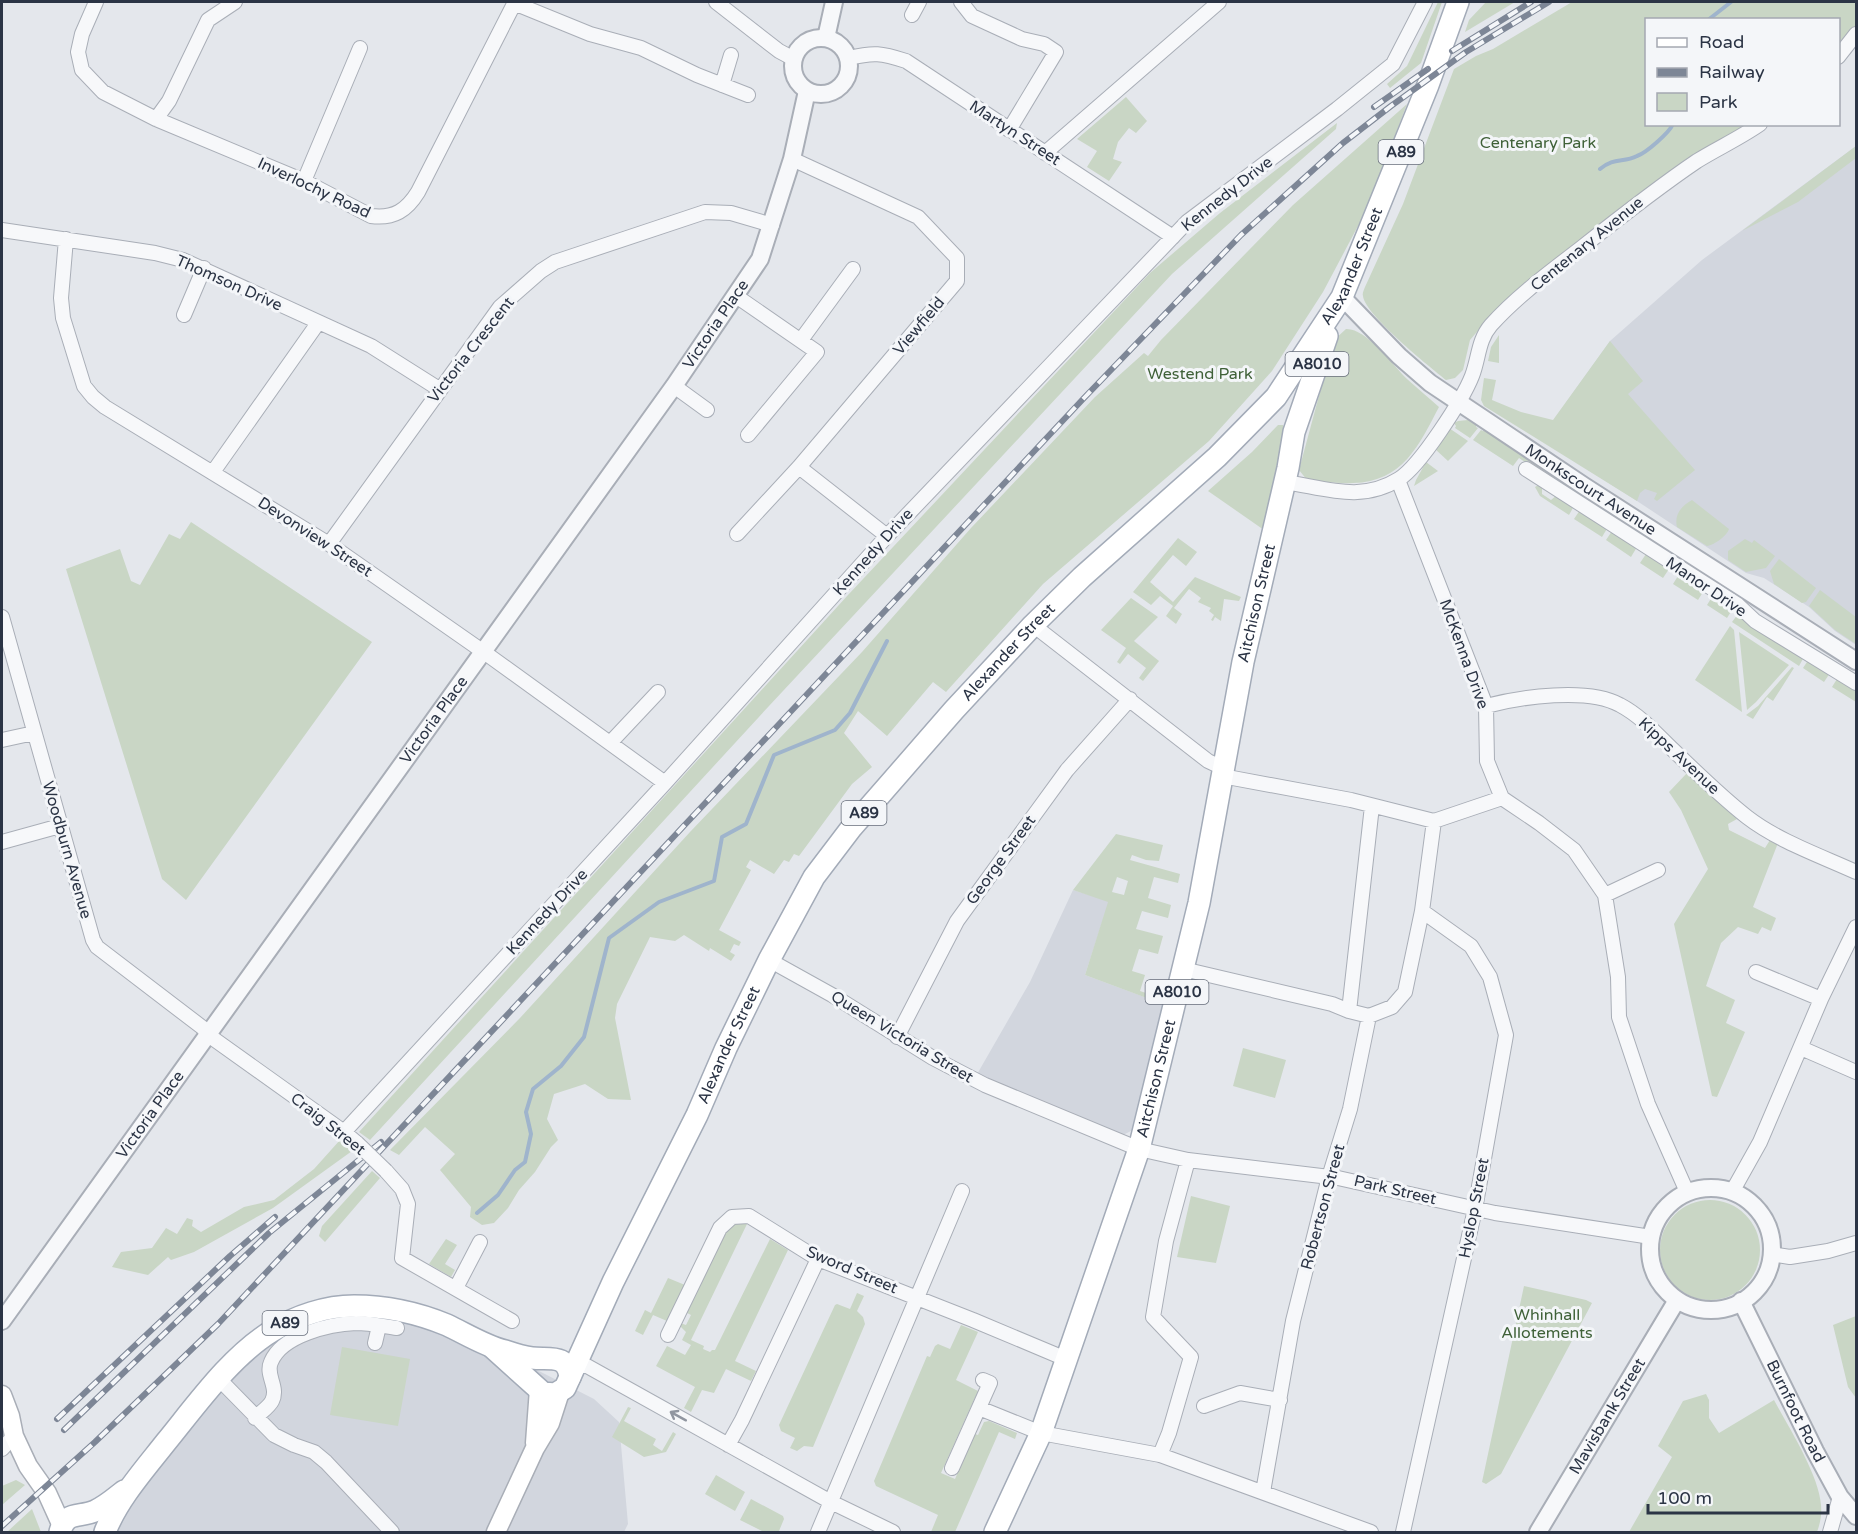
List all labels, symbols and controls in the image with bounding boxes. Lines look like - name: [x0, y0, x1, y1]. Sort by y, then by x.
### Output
- legend: [1645, 18, 1840, 126]
- text: Road: [1699, 31, 1744, 53]
- text: Railway: [1699, 61, 1765, 83]
- text: Park: [1699, 91, 1738, 113]
- street label: Martyn Street: [966, 96, 1064, 170]
- park label: Centenary Park: [1480, 133, 1596, 153]
- road number: A89: [1378, 140, 1424, 164]
- street label: Kennedy Drive: [1177, 152, 1277, 236]
- street label: Inverlochy Road: [254, 153, 374, 223]
- street label: Centenary Avenue: [1527, 192, 1647, 296]
- street label: Alexander Street: [1316, 204, 1387, 329]
- street label: Thomson Drive: [173, 251, 285, 315]
- street label: Victoria Place: [678, 276, 753, 373]
- street label: Victoria Crescent: [423, 293, 519, 407]
- street label: Viewfield: [889, 293, 949, 359]
- road number: A8010: [1286, 352, 1348, 376]
- park label: Westend Park: [1147, 364, 1253, 384]
- street label: Monkscourt Avenue: [1521, 439, 1660, 540]
- street label: Devonview Street: [254, 493, 376, 581]
- street label: Kennedy Drive: [829, 504, 917, 600]
- street label: Aitchison Street: [1233, 542, 1280, 665]
- street label: Manor Drive: [1662, 553, 1750, 621]
- street label: McKenna Drive: [1435, 596, 1493, 712]
- street label: Alexander Street: [957, 599, 1059, 705]
- street label: Victoria Place: [396, 672, 472, 768]
- street label: Kipps Avenue: [1634, 713, 1724, 799]
- street label: Woodburn Avenue: [38, 779, 96, 921]
- road number: A89: [842, 801, 886, 825]
- street label: George Street: [962, 811, 1040, 909]
- street label: Kennedy Drive: [502, 865, 592, 959]
- road number: A8010: [1146, 980, 1208, 1004]
- street label: Alexander Street: [693, 983, 765, 1107]
- street label: Queen Victoria Street: [827, 987, 977, 1087]
- street label: Aitchison Street: [1132, 1017, 1180, 1140]
- street label: Victoria Place: [112, 1067, 189, 1163]
- street label: Craig Street: [286, 1088, 370, 1160]
- street label: Robertson Street: [1297, 1142, 1349, 1272]
- street label: Hyslop Street: [1454, 1156, 1494, 1260]
- street label: Park Street: [1352, 1171, 1438, 1209]
- street label: Sword Street: [803, 1242, 901, 1298]
- park label: Whinhall Allotements: [1501, 1305, 1593, 1343]
- road number: A89: [262, 1311, 308, 1335]
- street label: Mavisbank Street: [1565, 1354, 1650, 1478]
- street label: Burnfoot Road: [1762, 1357, 1829, 1466]
- one-way arrow: [669, 1410, 687, 1421]
- scale bar: [1648, 1477, 1828, 1515]
- text: 100 m: [1657, 1487, 1712, 1509]

